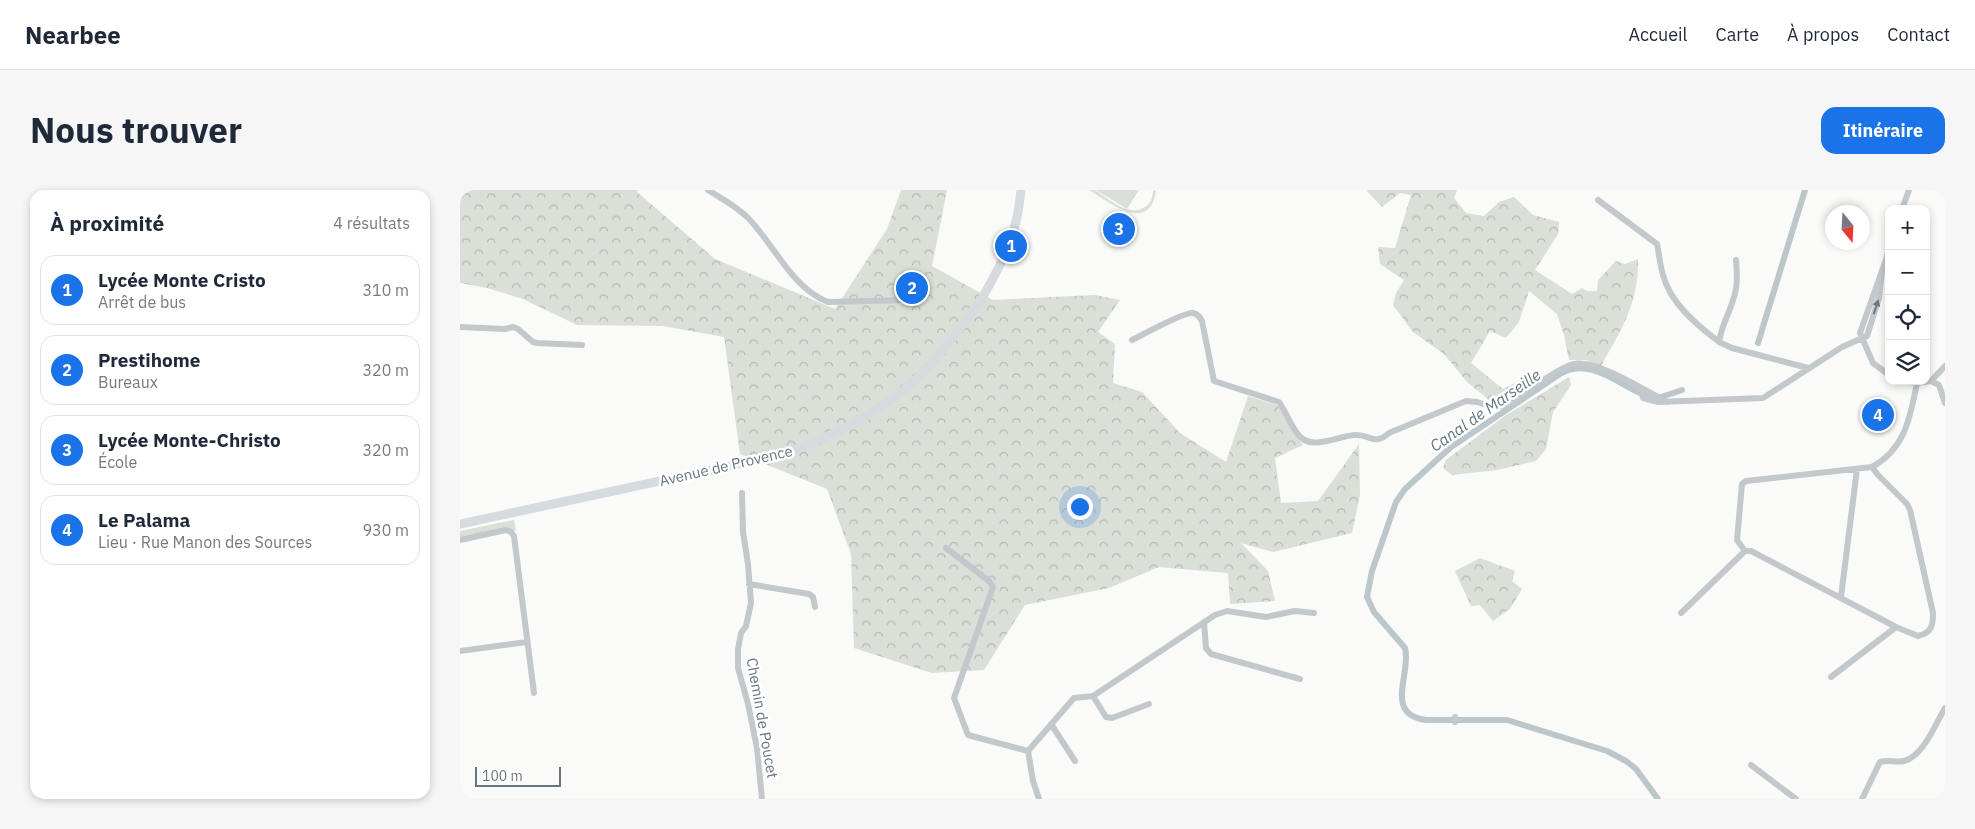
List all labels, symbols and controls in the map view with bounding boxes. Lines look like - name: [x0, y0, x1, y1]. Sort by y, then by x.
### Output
- text: Nearbee: [25, 19, 121, 51]
- text: Accueil: [1628, 23, 1687, 46]
- text: Carte: [1715, 23, 1759, 46]
- text: À propos: [1787, 23, 1859, 46]
- text: Contact: [1887, 23, 1950, 46]
- text: Nous trouver: [30, 107, 242, 153]
- button: Itinéraire: [1821, 107, 1945, 154]
- north arrow: [1825, 205, 1870, 250]
- map controls: [1885, 205, 1930, 385]
- button: +: [1885, 205, 1930, 250]
- text: À proximité: [50, 209, 164, 237]
- pin: 3: [1103, 210, 1135, 248]
- text: 4 résultats: [333, 213, 410, 233]
- pin: 1: [995, 227, 1027, 265]
- button: −: [1885, 250, 1930, 295]
- text: Lycée Monte Cristo: [98, 268, 266, 292]
- pin: 2: [896, 269, 928, 307]
- text: 1: [62, 280, 72, 300]
- text: 310 m: [362, 280, 409, 300]
- text: Arrêt de bus: [98, 292, 186, 312]
- button: locate: [1885, 295, 1930, 340]
- one-way arrow: [1873, 300, 1880, 315]
- button: layers: [1885, 340, 1930, 385]
- text: Prestihome: [98, 348, 200, 372]
- text: 2: [62, 360, 72, 380]
- text: 320 m: [362, 360, 409, 380]
- water label: Canal de Marseille: [1426, 364, 1544, 456]
- text: Bureaux: [98, 372, 158, 392]
- pin: 4: [1862, 396, 1894, 434]
- text: Lycée Monte-Christo: [98, 428, 281, 452]
- text: 3: [62, 440, 72, 460]
- text: 320 m: [362, 440, 409, 460]
- street label: Avenue de Provence: [657, 441, 795, 490]
- text: École: [98, 452, 137, 472]
- your location: [1067, 494, 1093, 520]
- text: Le Palama: [98, 508, 190, 532]
- text: 4: [62, 520, 72, 540]
- text: 930 m: [362, 520, 409, 540]
- text: Lieu · Rue Manon des Sources: [98, 532, 312, 552]
- street label: Chemin de Poucet: [743, 656, 782, 780]
- scale bar: [475, 764, 561, 787]
- text: 100 m: [482, 767, 523, 785]

